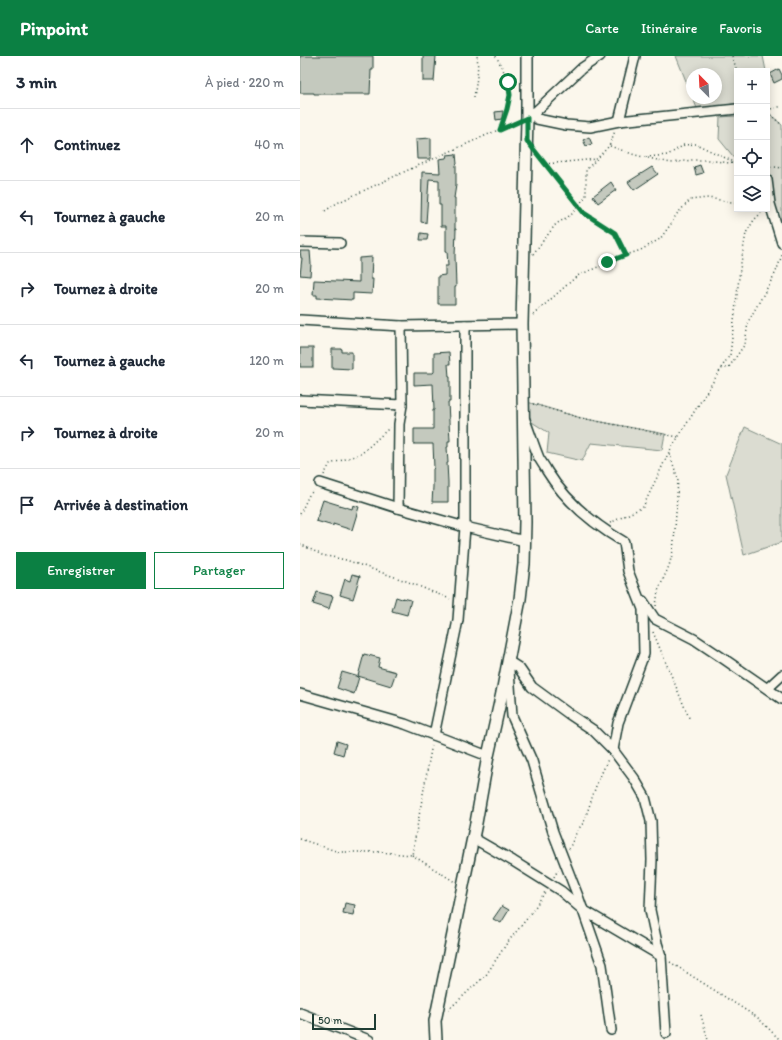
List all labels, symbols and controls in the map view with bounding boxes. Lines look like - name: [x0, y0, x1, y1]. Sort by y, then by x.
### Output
- text: Pinpoint: [20, 17, 88, 40]
- text: Carte: [585, 20, 619, 37]
- text: Itinéraire: [641, 20, 697, 37]
- text: Favoris: [719, 20, 762, 37]
- north arrow: [686, 68, 722, 104]
- map controls: [734, 68, 770, 212]
- button: +: [734, 68, 770, 104]
- text: 3 min: [16, 72, 57, 92]
- route start: [499, 73, 517, 91]
- text: À pied · 220 m: [205, 75, 284, 90]
- button: −: [734, 104, 770, 140]
- icon: ahead: [16, 134, 38, 156]
- text: Continuez: [54, 136, 120, 154]
- text: 40 m: [254, 137, 284, 152]
- button: locate: [734, 140, 770, 176]
- button: layers: [734, 176, 770, 212]
- icon: left: [16, 206, 38, 228]
- text: Tournez à gauche: [54, 208, 165, 226]
- text: 20 m: [255, 209, 284, 224]
- route end: [598, 253, 616, 271]
- icon: right: [16, 278, 38, 300]
- text: Tournez à droite: [54, 280, 158, 298]
- text: 20 m: [255, 281, 284, 296]
- icon: left: [16, 350, 38, 372]
- text: Tournez à gauche: [54, 352, 165, 370]
- text: 120 m: [249, 353, 284, 368]
- icon: right: [16, 422, 38, 444]
- text: Tournez à droite: [54, 424, 158, 442]
- text: 20 m: [255, 425, 284, 440]
- icon: arrive: [16, 494, 38, 516]
- text: Arrivée à destination: [54, 496, 188, 514]
- button: Enregistrer: [16, 552, 146, 589]
- button: Partager: [154, 552, 284, 589]
- scale bar: [312, 1012, 376, 1031]
- text: 50 m: [318, 1014, 342, 1027]

